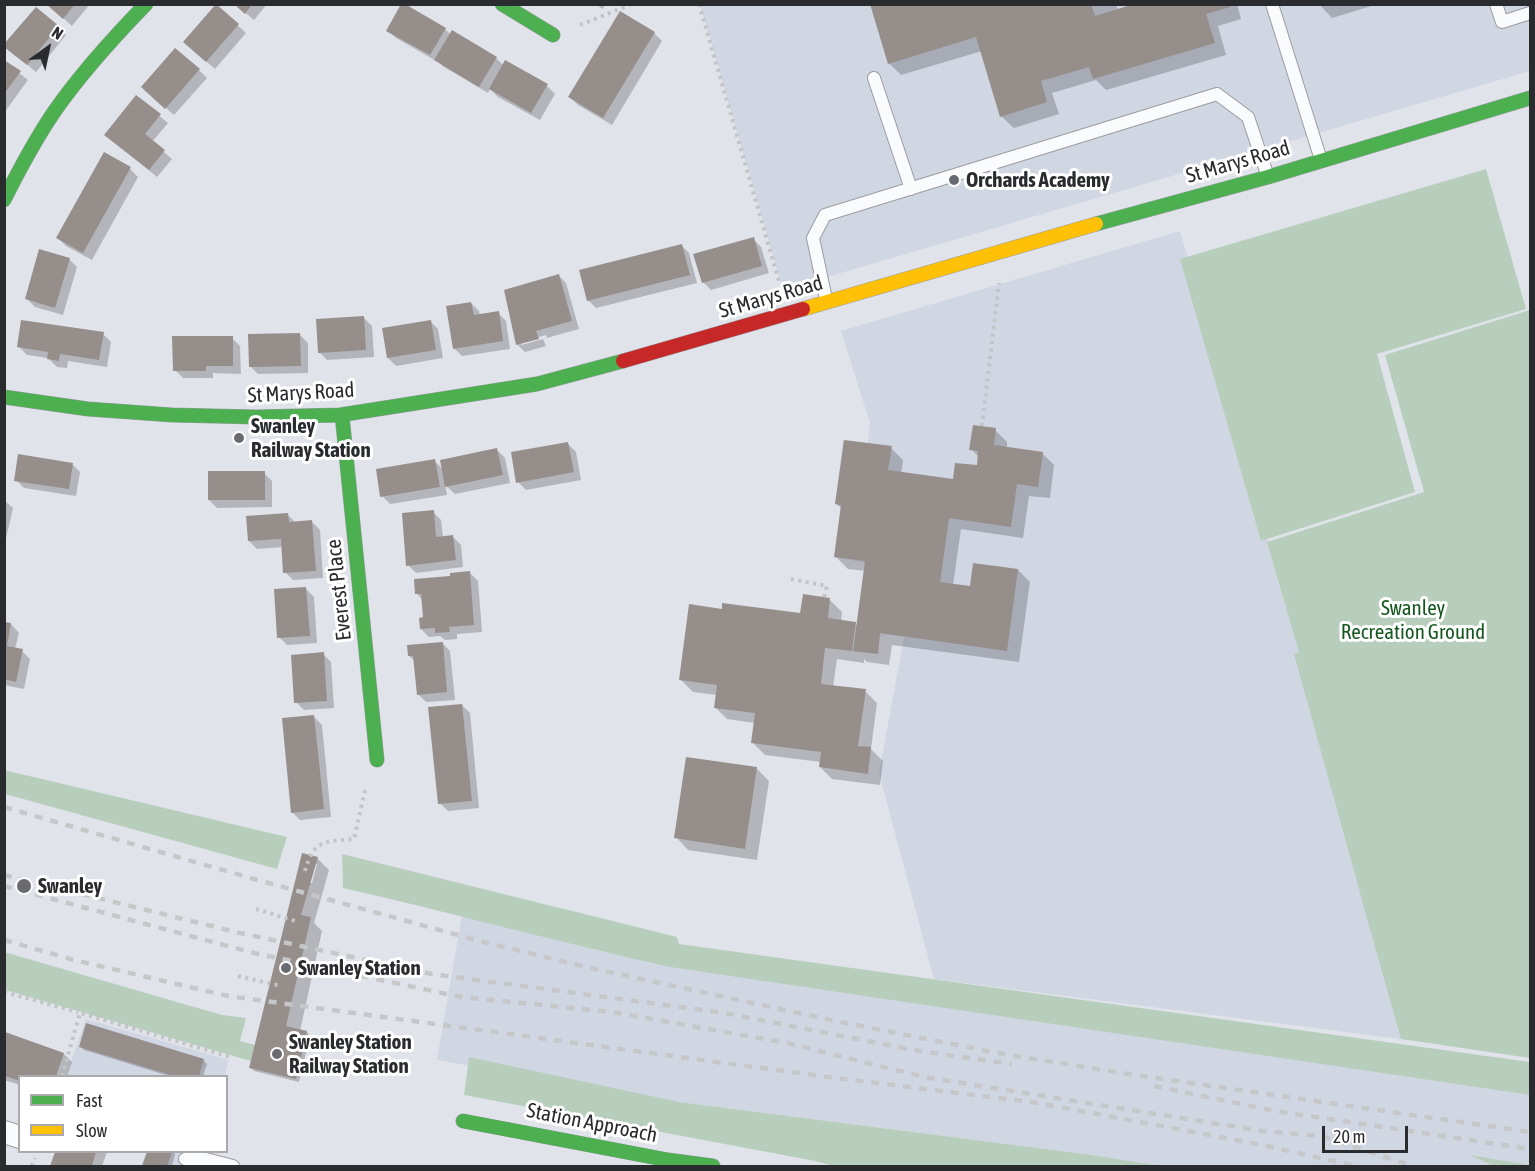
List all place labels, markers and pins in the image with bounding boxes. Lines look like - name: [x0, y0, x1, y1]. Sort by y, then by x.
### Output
- place label: Orchards Academy: [966, 167, 1110, 193]
- marker: Orchards Academy: [947, 173, 961, 187]
- place label: Swanley Railway Station: [251, 413, 371, 463]
- marker: Swanley Railway Station: [232, 431, 246, 445]
- place label: Swanley: [38, 873, 102, 899]
- marker: Swanley: [15, 877, 33, 895]
- place label: Swanley Station: [298, 955, 421, 981]
- marker: Swanley Station: [279, 961, 293, 975]
- place label: Swanley Station Railway Station: [289, 1029, 412, 1079]
- marker: Swanley Station Railway Station: [270, 1047, 284, 1061]

